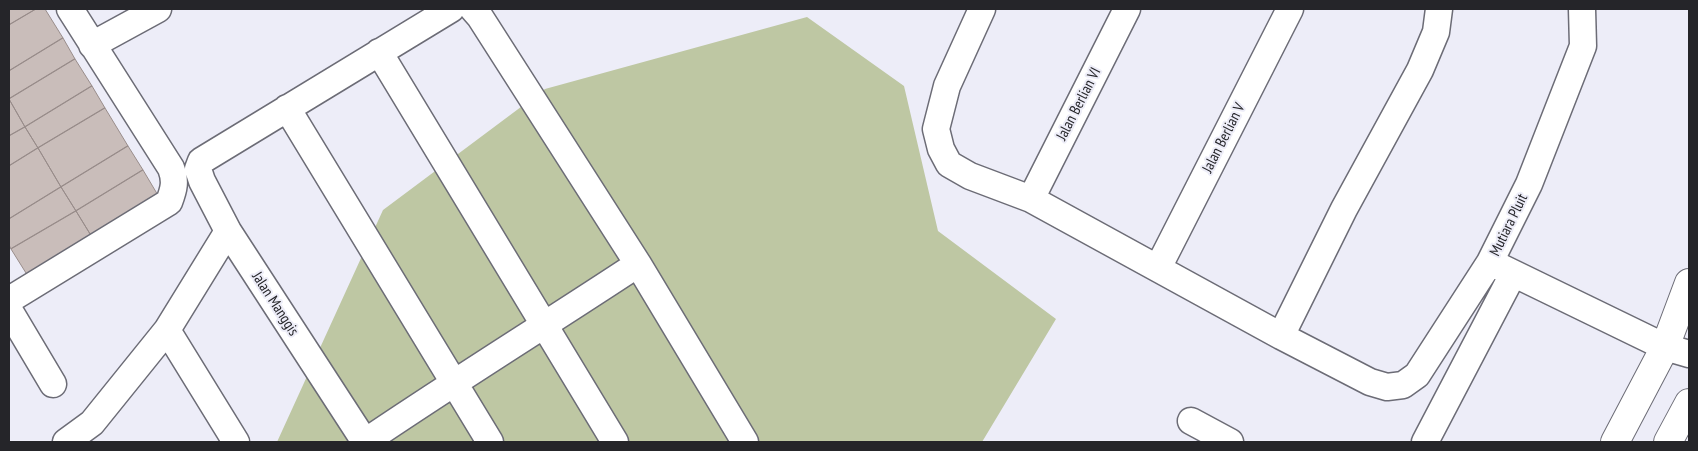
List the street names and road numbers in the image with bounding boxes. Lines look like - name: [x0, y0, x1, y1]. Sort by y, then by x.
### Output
- street label: Jalan Berlian VI: [1053, 65, 1105, 143]
- street label: Jalan Berlian V: [1199, 100, 1249, 176]
- street label: Mutiara Pluit: [1486, 191, 1532, 259]
- street label: Jalan Manggis: [248, 269, 302, 339]

